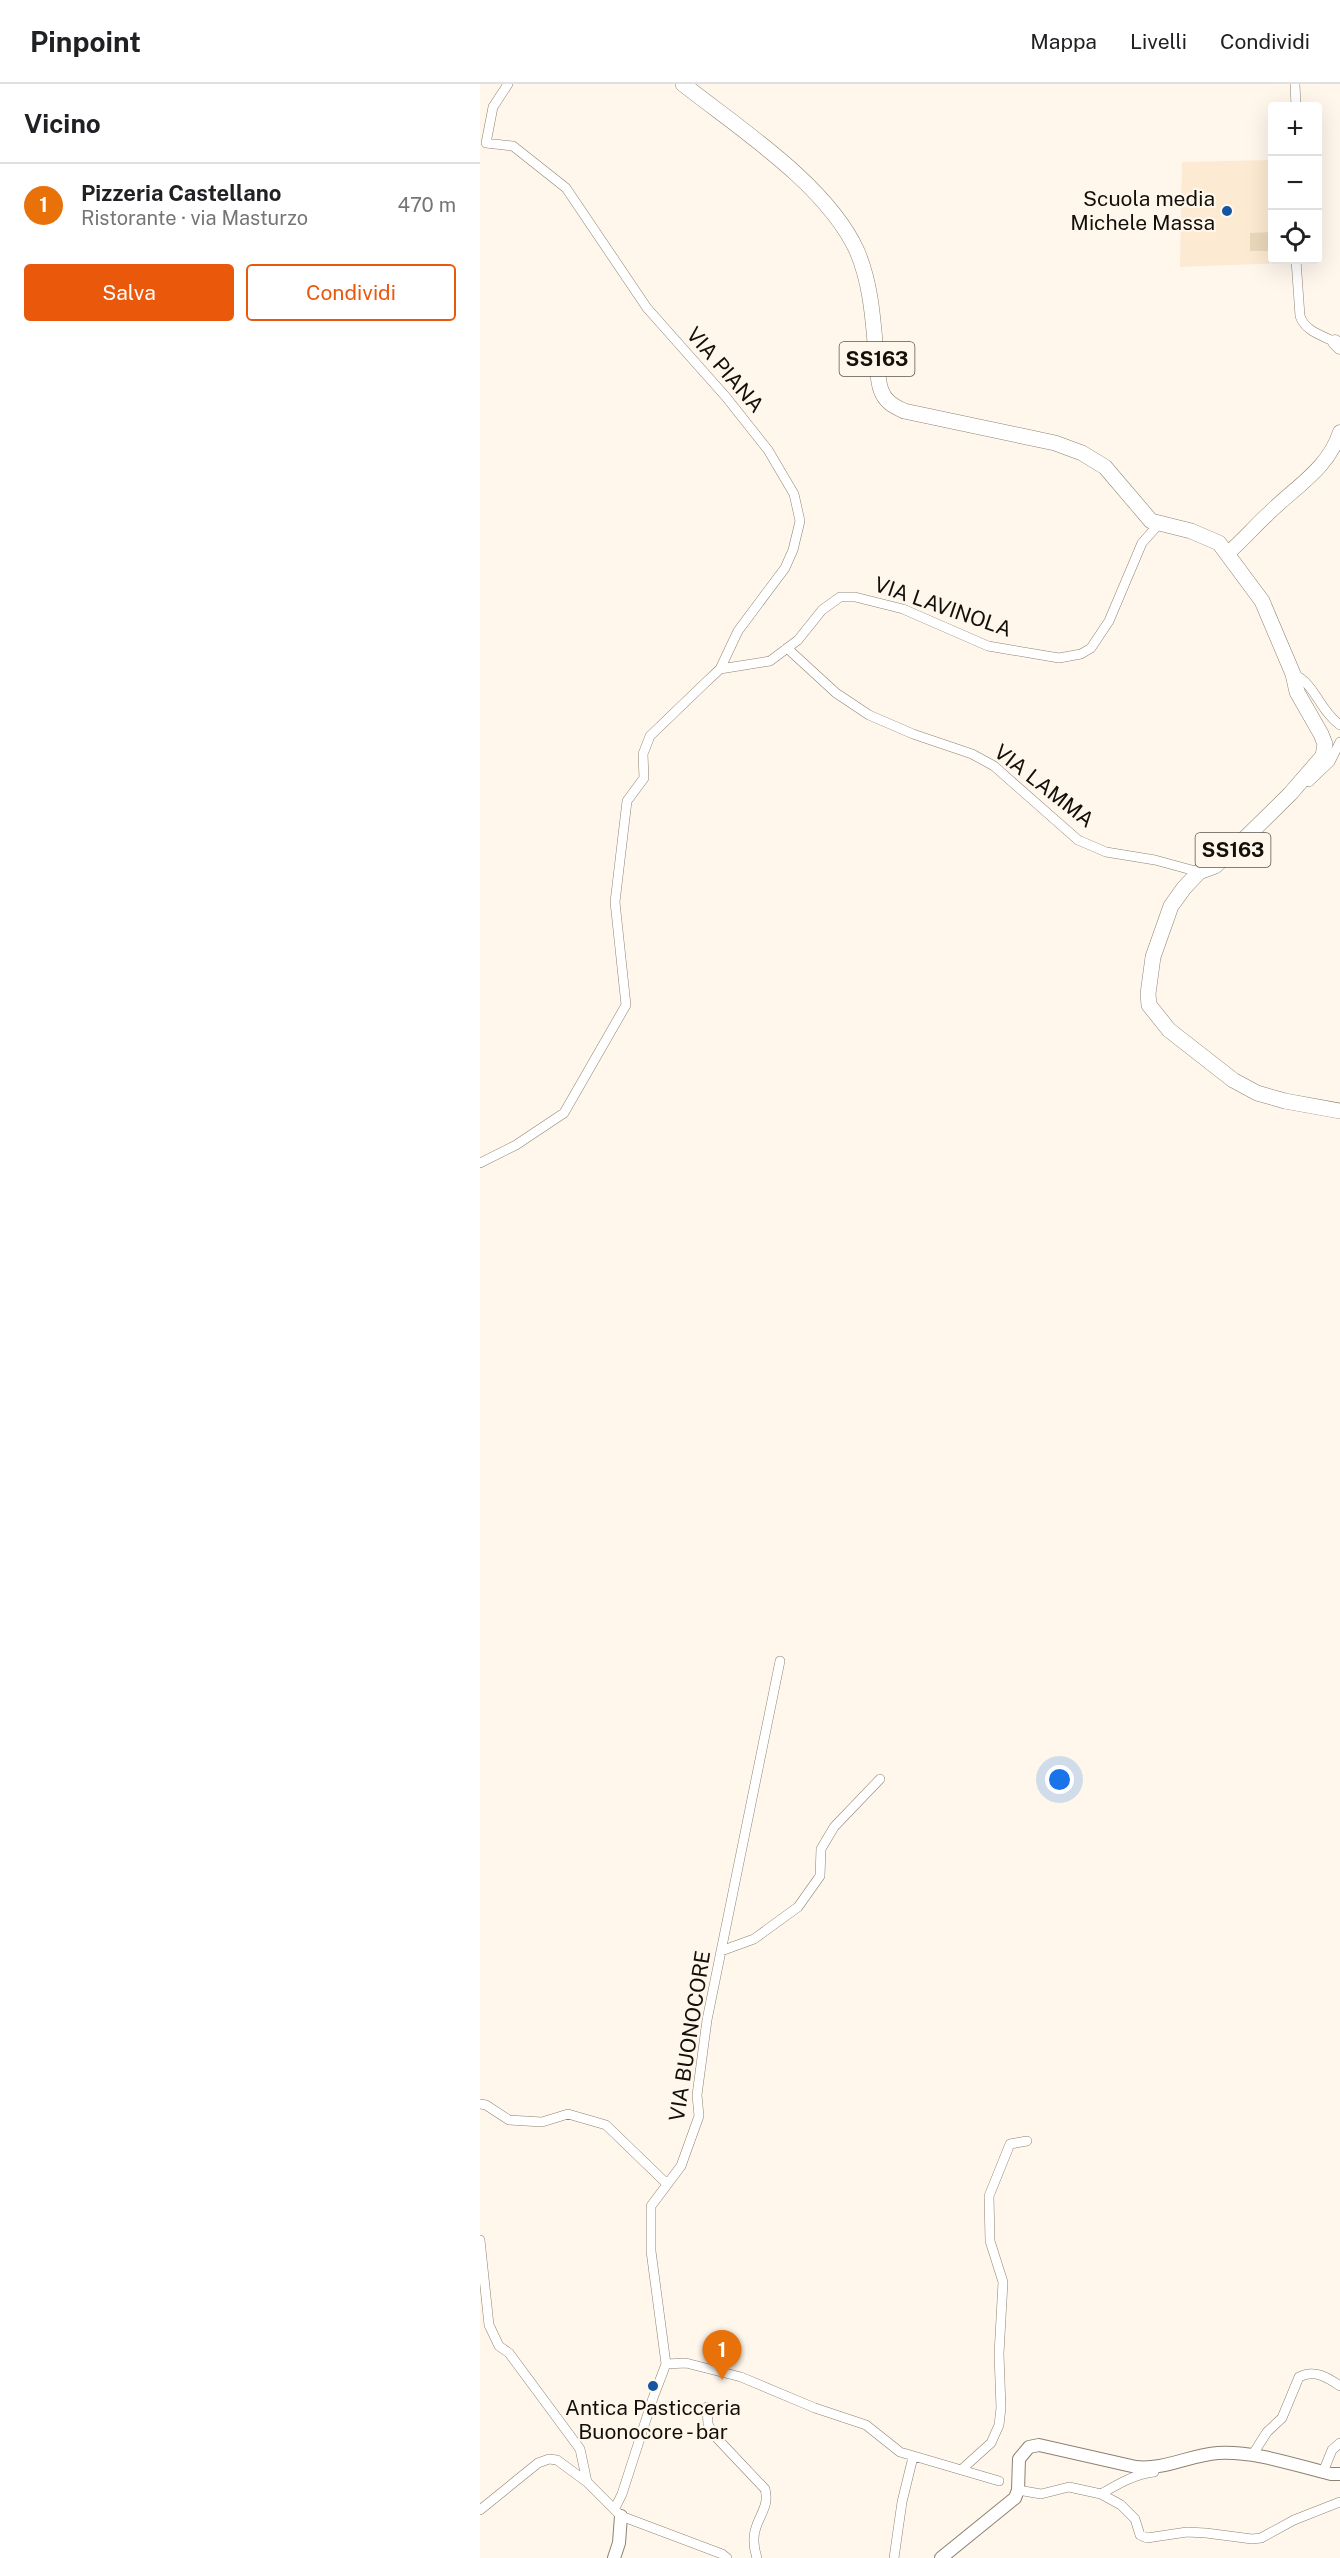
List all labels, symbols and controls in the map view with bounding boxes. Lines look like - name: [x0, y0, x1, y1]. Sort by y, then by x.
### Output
- text: Pinpoint: [30, 25, 141, 58]
- text: Mappa: [1030, 29, 1097, 54]
- text: Livelli: [1130, 29, 1187, 54]
- text: Condividi: [1220, 29, 1310, 54]
- map controls: [1268, 102, 1322, 264]
- button: +: [1268, 102, 1322, 156]
- text: Vicino: [24, 108, 101, 139]
- button: −: [1268, 156, 1322, 210]
- text: Pizzeria Castellano: [81, 180, 281, 206]
- place label: Scuola media Michele Massa: [1070, 186, 1215, 235]
- text: 1: [39, 193, 48, 217]
- text: 470 m: [397, 193, 456, 217]
- marker: Scuola media Michele Massa: [1220, 204, 1234, 218]
- text: Ristorante · via Masturzo: [81, 206, 308, 230]
- button: locate: [1268, 210, 1322, 264]
- button: Salva: [24, 264, 234, 321]
- button: Condividi: [246, 264, 456, 321]
- street label: VIA PIANA: [681, 322, 769, 418]
- road number: SS163: [840, 342, 914, 376]
- street label: VIA LAVINOLA: [871, 571, 1015, 642]
- street label: VIA LAMMA: [990, 739, 1099, 832]
- road number: SS163: [1196, 833, 1270, 867]
- your location: [1045, 1765, 1074, 1794]
- street label: VIA BUONOCORE: [664, 1949, 715, 2123]
- pin: 1: [702, 2330, 742, 2380]
- marker: Antica Pasticceria Buonocore - bar: [646, 2379, 660, 2393]
- place label: Antica Pasticceria Buonocore - bar: [565, 2395, 741, 2444]

